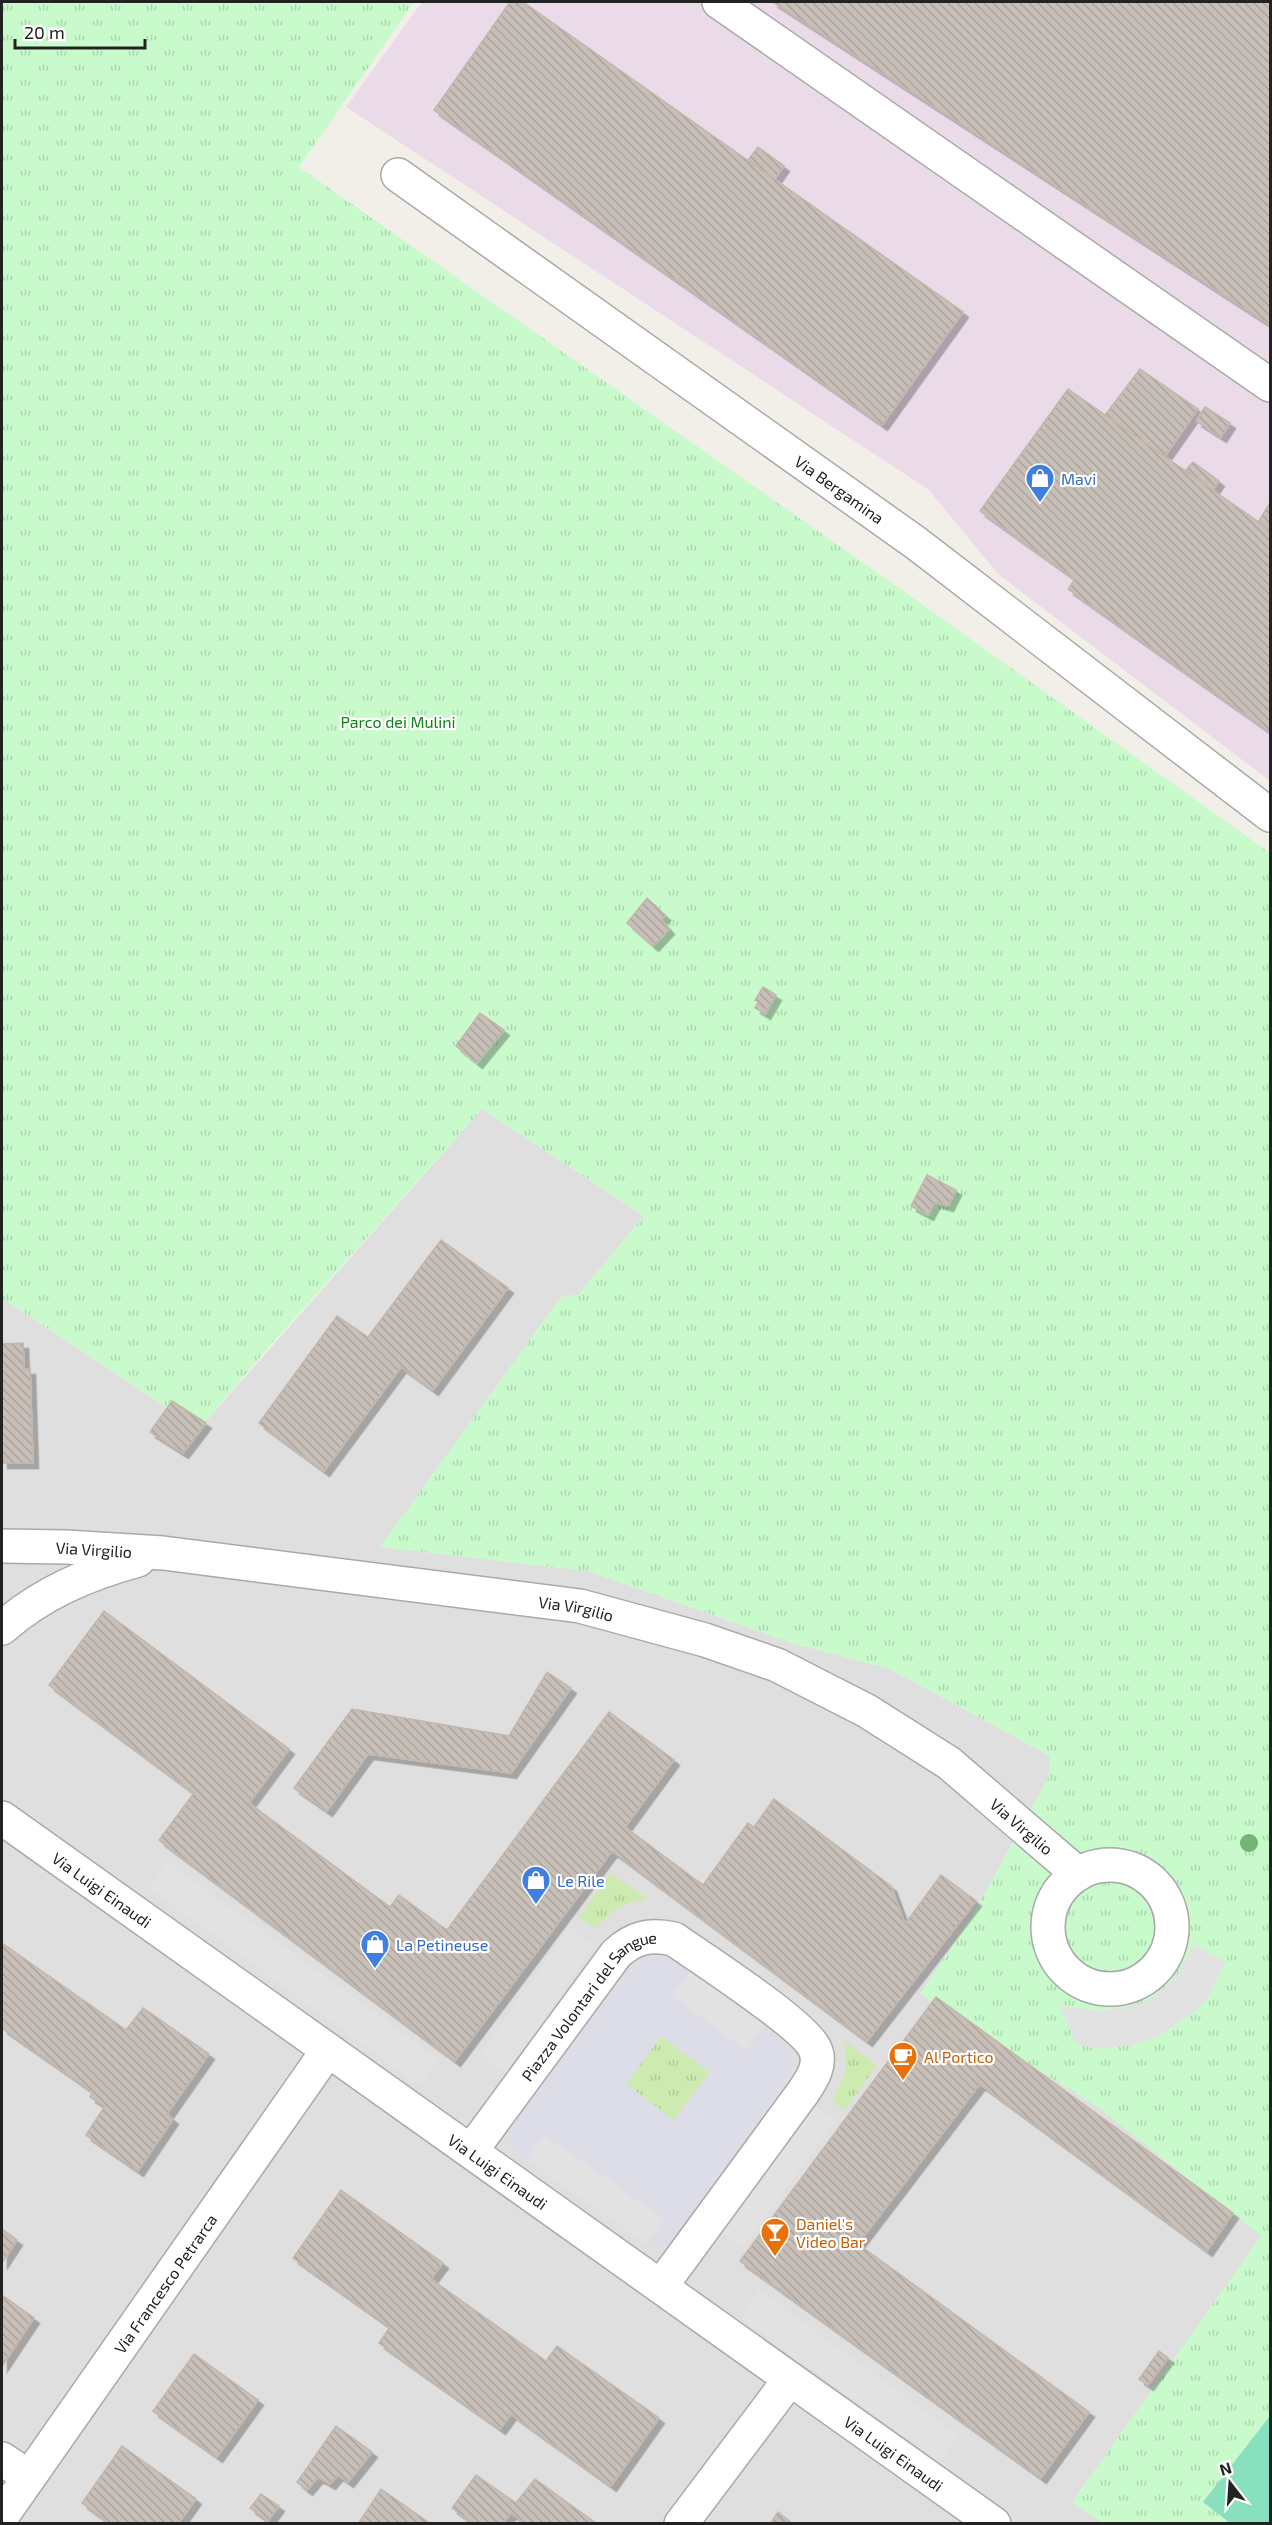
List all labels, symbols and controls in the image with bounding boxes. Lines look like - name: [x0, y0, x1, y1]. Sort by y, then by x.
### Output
- scale bar: [15, 12, 146, 50]
- text: 20 m: [24, 21, 65, 43]
- street label: Via Bergamina: [792, 451, 888, 527]
- shop icon: Mavi: [1024, 462, 1056, 504]
- place label: Mavi: [1061, 469, 1096, 488]
- park label: Parco dei Mulini: [340, 712, 456, 731]
- street label: Via Virgilio: [56, 1537, 133, 1561]
- street label: Via Virgilio: [537, 1591, 616, 1624]
- street label: Via Virgilio: [987, 1794, 1057, 1858]
- street label: Via Luigi Einaudi: [49, 1848, 155, 1931]
- shop icon: Le Rile: [520, 1864, 552, 1906]
- place label: Le Rile: [557, 1871, 605, 1890]
- street label: Piazza Volontari del Sangue: [517, 1927, 657, 2084]
- shop icon: La Petineuse: [359, 1928, 391, 1970]
- place label: La Petineuse: [396, 1935, 488, 1954]
- cafe icon: Al Portico: [887, 2040, 919, 2082]
- place label: Al Portico: [924, 2047, 994, 2066]
- street label: Via Luigi Einaudi: [445, 2129, 551, 2213]
- street label: Via Francesco Petrarca: [109, 2210, 220, 2357]
- place label: Daniel's Video Bar: [796, 2214, 866, 2251]
- bar icon: Daniel's Video Bar: [759, 2216, 791, 2258]
- street label: Via Luigi Einaudi: [841, 2411, 947, 2495]
- north arrow: [1200, 2453, 1260, 2513]
- text: N: [1217, 2457, 1234, 2479]

